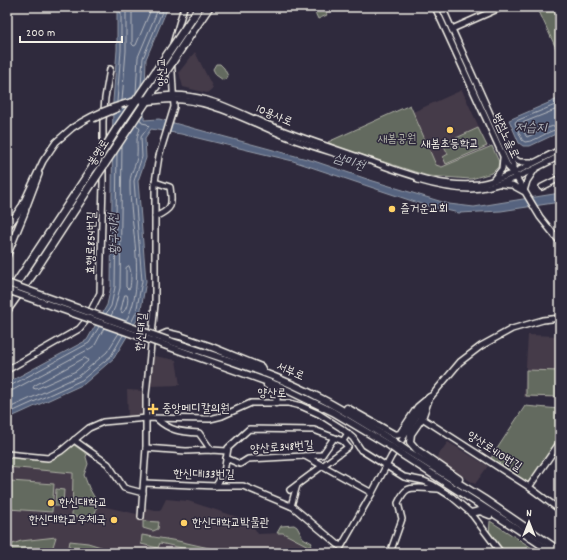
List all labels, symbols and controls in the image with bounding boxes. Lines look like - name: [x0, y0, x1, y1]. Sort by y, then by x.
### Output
- scale bar: [20, 18, 122, 44]
- text: 200 m: [26, 25, 55, 42]
- street label: 양산교: [154, 57, 172, 87]
- street label: 10용사로: [253, 101, 295, 131]
- street label: 병점노을로: [487, 111, 523, 161]
- water label: 저습지: [515, 119, 548, 138]
- marker: 새봄초등학교: [445, 125, 455, 135]
- park label: 새봄공원: [378, 131, 416, 148]
- street label: 봉영로: [84, 136, 114, 170]
- place label: 새봄초등학교: [421, 136, 479, 153]
- water label: 삼미천: [331, 149, 368, 177]
- place label: 즐거운교회: [400, 201, 448, 218]
- marker: 즐거운교회: [387, 204, 397, 214]
- street label: 효행로854번길: [83, 211, 101, 275]
- water label: 황구지천: [104, 211, 126, 255]
- street label: 한신대길: [132, 312, 152, 352]
- street label: 서부로: [273, 359, 307, 385]
- street label: 양산로: [257, 385, 287, 403]
- place label: 중앙메디칼의원: [162, 401, 230, 418]
- marker: 중앙메디칼의원: [147, 403, 159, 415]
- street label: 양산로410번길: [463, 428, 525, 476]
- street label: 양산로348번길: [250, 437, 315, 459]
- street label: 한신대133번길: [173, 466, 235, 484]
- place label: 한신대학교: [59, 495, 107, 512]
- marker: 한신대학교: [46, 498, 56, 508]
- north arrow: [509, 502, 549, 542]
- text: N: [526, 506, 532, 522]
- place label: 한신대학교우체국: [29, 512, 106, 529]
- marker: 한신대학교우체국: [109, 515, 119, 525]
- place label: 한신대학교박물관: [192, 515, 270, 532]
- marker: 한신대학교박물관: [179, 518, 189, 528]

